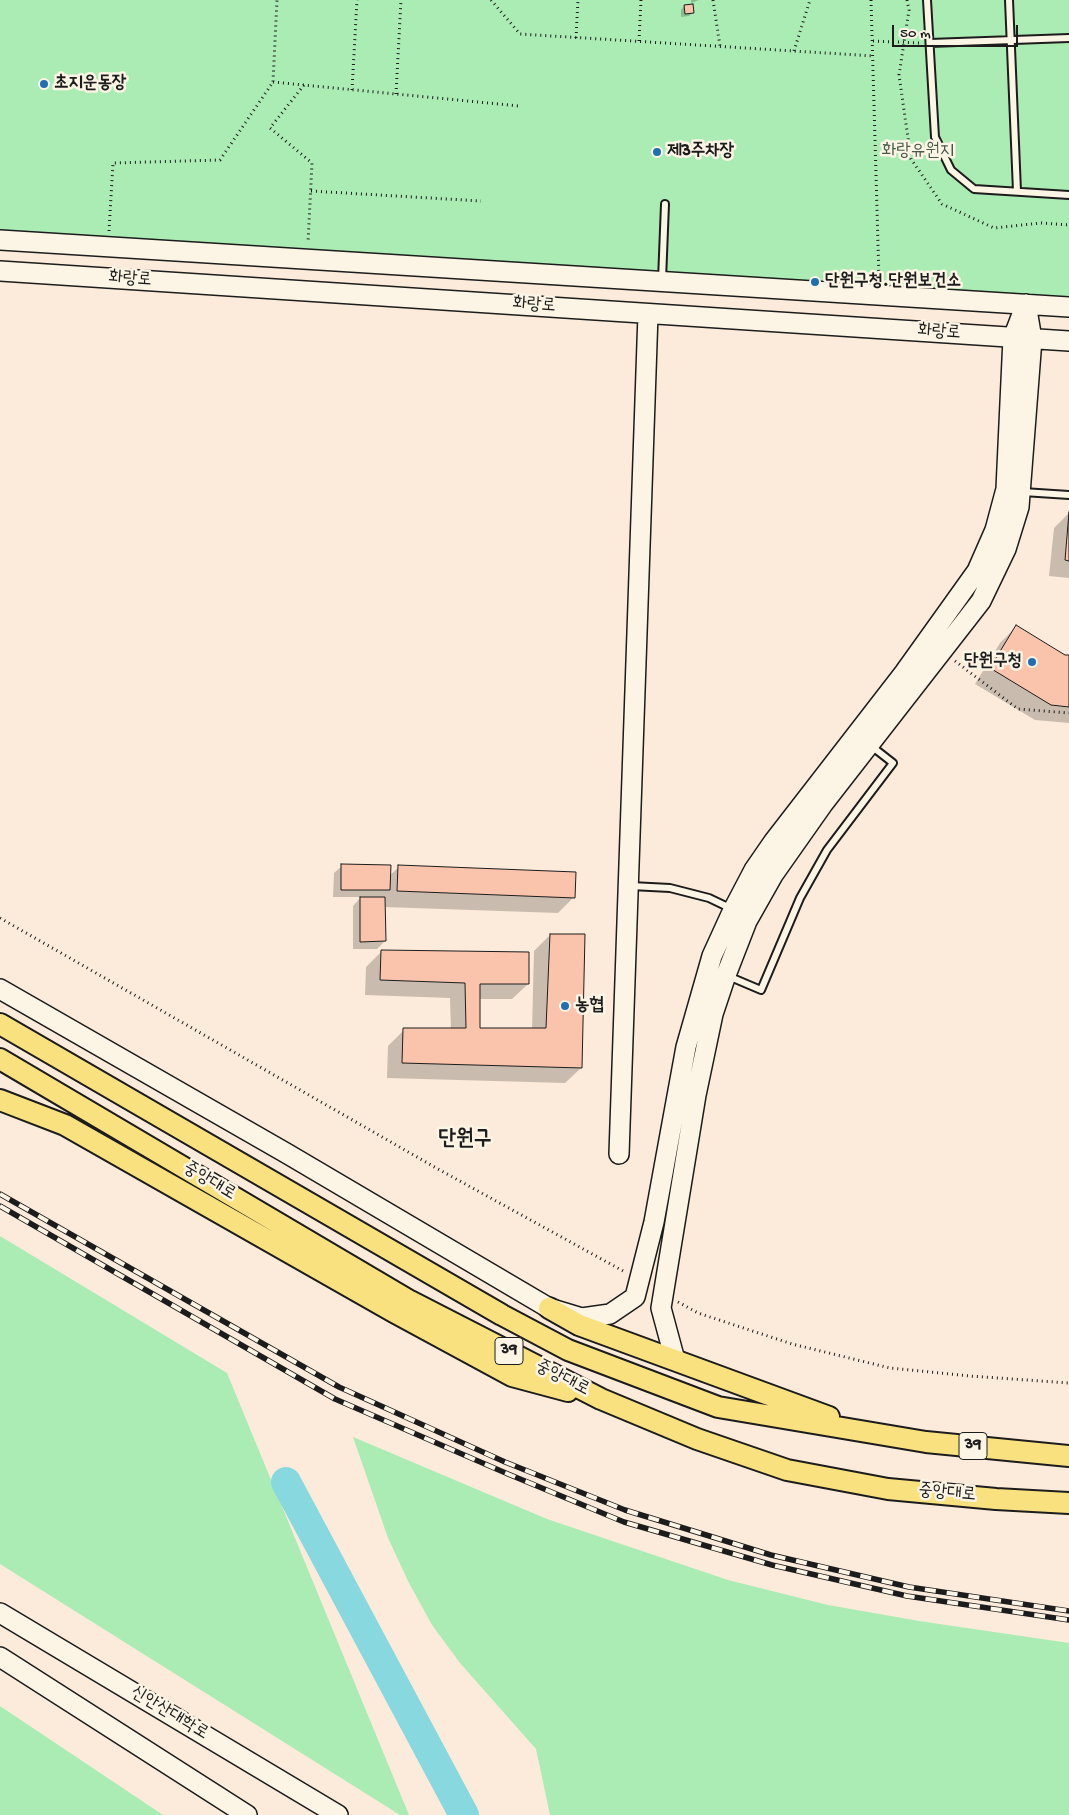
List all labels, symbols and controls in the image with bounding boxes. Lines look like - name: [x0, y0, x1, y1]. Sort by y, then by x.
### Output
- scale bar: [894, 15, 1020, 47]
- text: 50 m: [900, 25, 931, 43]
- place label: 초지운동장: [54, 73, 126, 95]
- marker: 초지운동장: [38, 78, 50, 90]
- place label: 제3주차장: [667, 141, 734, 163]
- park label: 화랑유원지: [882, 141, 954, 163]
- marker: 제3주차장: [651, 146, 663, 158]
- street label: 화랑로: [108, 268, 152, 292]
- place label: 단원구청.단원보건소: [825, 271, 961, 293]
- marker: 단원구청.단원보건소: [809, 276, 821, 288]
- street label: 화랑로: [512, 294, 556, 318]
- street label: 화랑로: [917, 321, 961, 345]
- place label: 단원구청: [964, 651, 1022, 673]
- marker: 단원구청: [1026, 656, 1038, 668]
- place label: 농협: [575, 995, 604, 1017]
- marker: 농협: [559, 1000, 571, 1012]
- district label: 단원구: [438, 1128, 492, 1154]
- street label: 중앙대로: [179, 1158, 239, 1206]
- road number: 39: [495, 1338, 523, 1364]
- street label: 중앙대로: [531, 1356, 593, 1402]
- road number: 39: [959, 1432, 987, 1460]
- street label: 중앙대로: [917, 1481, 977, 1507]
- street label: 신안산대학로: [126, 1682, 212, 1746]

